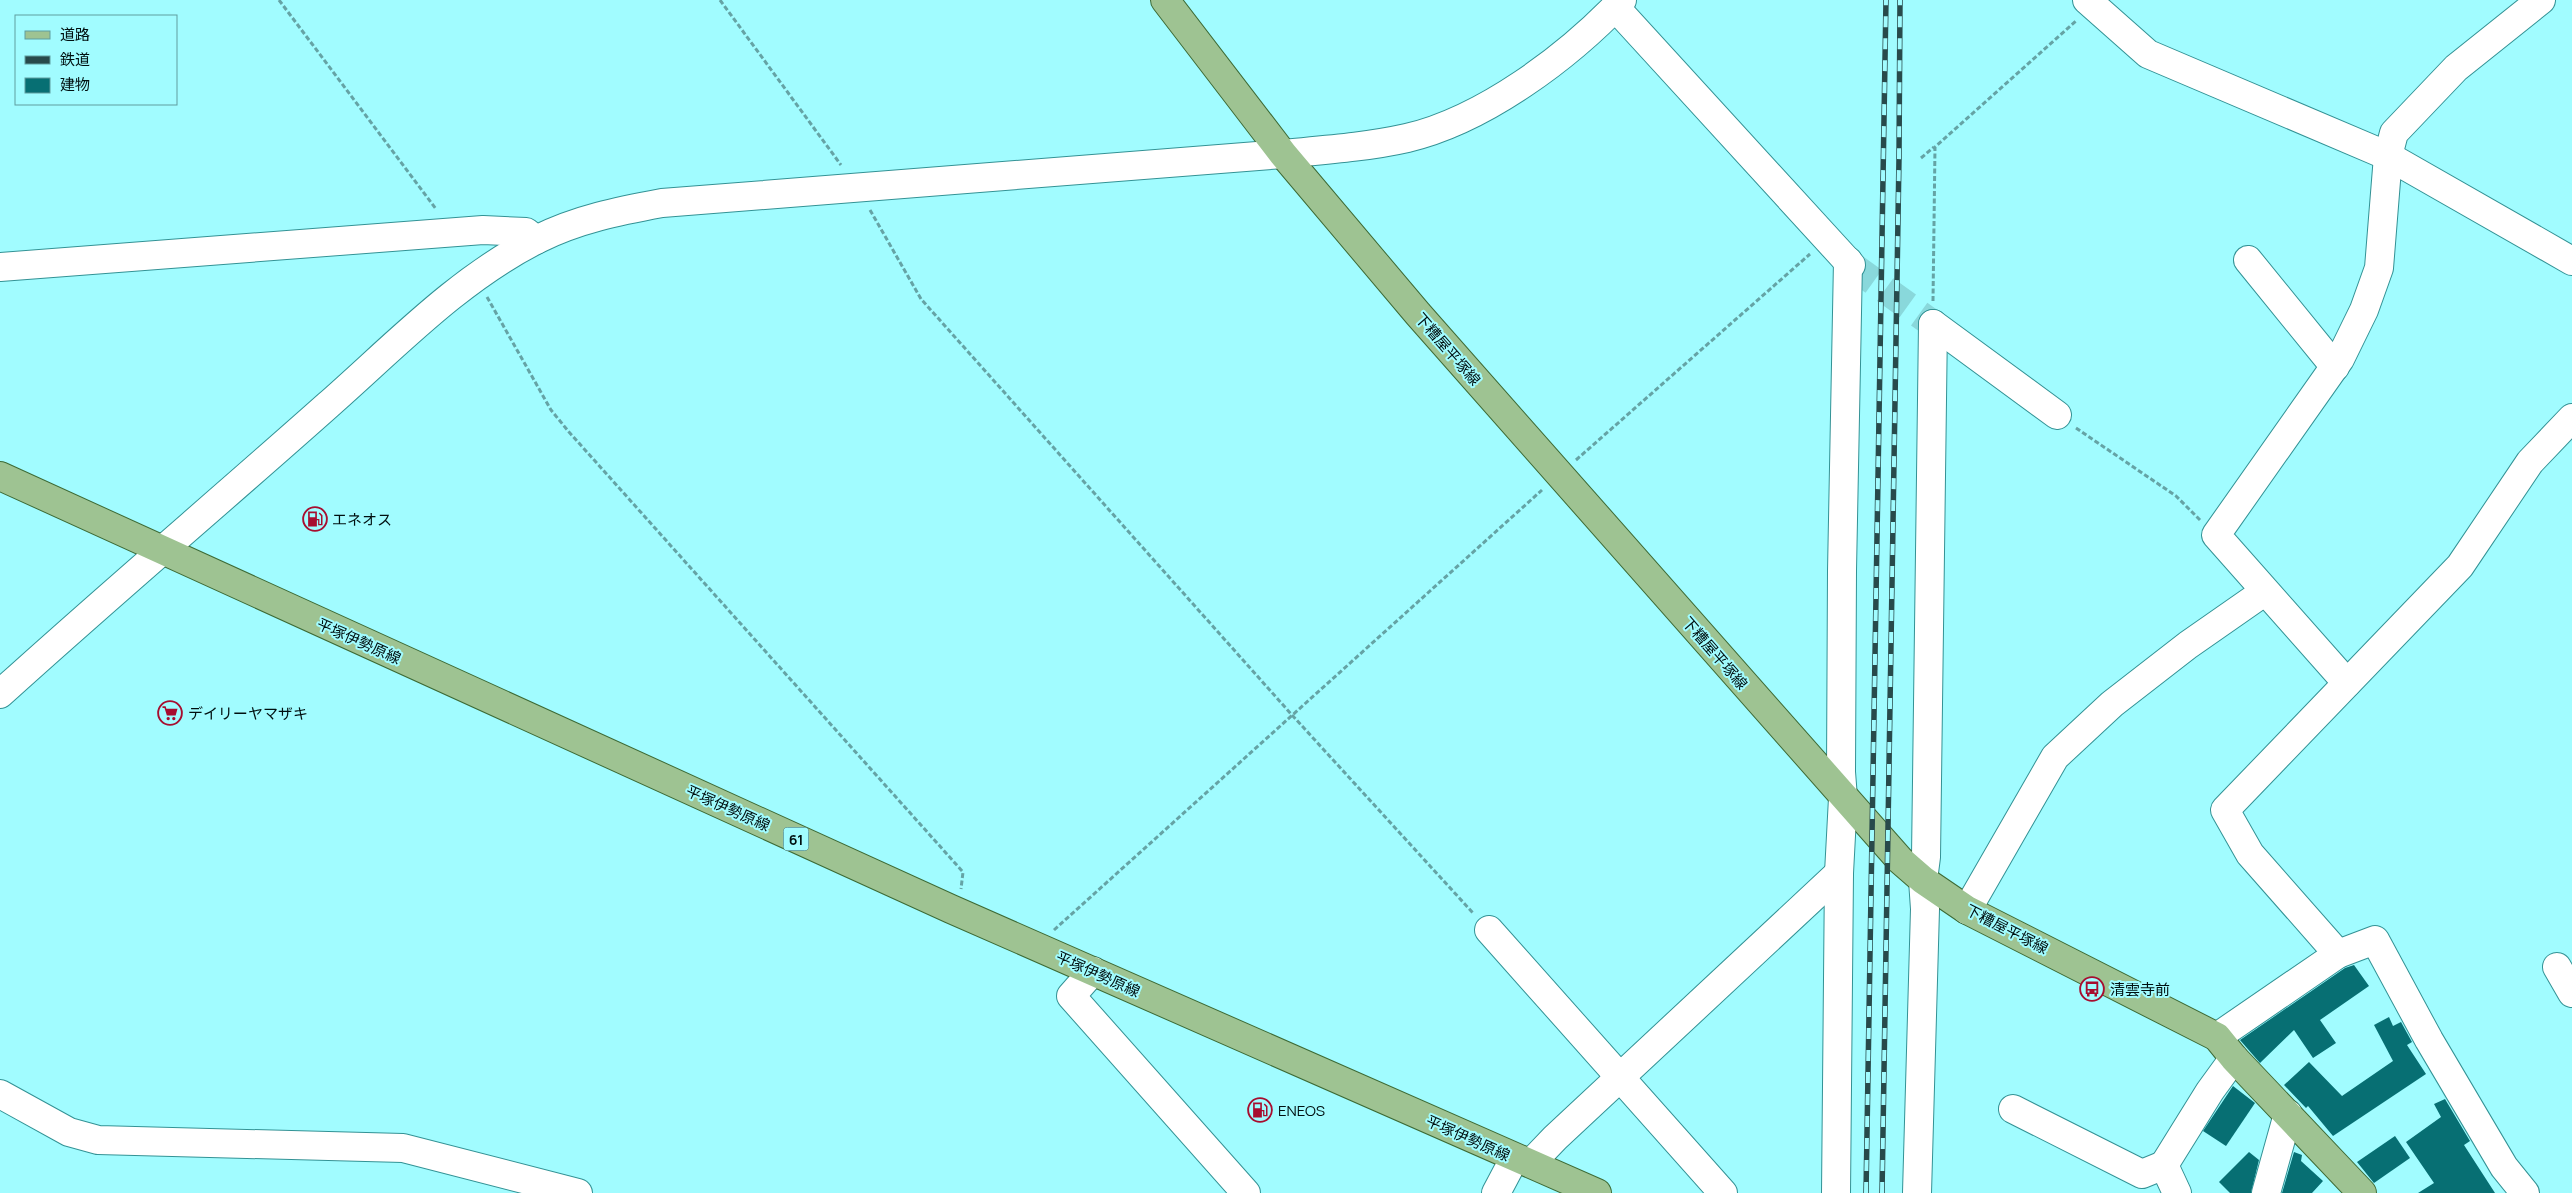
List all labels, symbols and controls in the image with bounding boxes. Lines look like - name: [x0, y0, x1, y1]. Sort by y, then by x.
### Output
- legend: [15, 15, 178, 105]
- text: 道路: [60, 24, 90, 45]
- text: 鉄道: [60, 49, 90, 70]
- text: 建物: [60, 74, 90, 95]
- street label: 下糟屋平塚線: [1411, 308, 1485, 390]
- fuel station icon: エネオス: [302, 506, 328, 532]
- place label: エネオス: [332, 509, 392, 530]
- street label: 下糟屋平塚線: [1678, 612, 1752, 694]
- street label: 平塚伊勢原線: [314, 613, 404, 669]
- supermarket icon: デイリーヤマザキ: [157, 700, 183, 726]
- place label: デイリーヤマザキ: [188, 703, 308, 724]
- street label: 平塚伊勢原線: [683, 780, 773, 836]
- road number: 61: [784, 828, 808, 851]
- street label: 下糟屋平塚線: [1962, 899, 2052, 959]
- street label: 平塚伊勢原線: [1053, 946, 1143, 1002]
- bus stop icon: 清雲寺前: [2079, 976, 2105, 1002]
- place label: 清雲寺前: [2110, 979, 2170, 1000]
- fuel station icon: ENEOS: [1247, 1097, 1273, 1123]
- place label: ENEOS: [1278, 1100, 1325, 1121]
- street label: 平塚伊勢原線: [1423, 1110, 1513, 1166]

